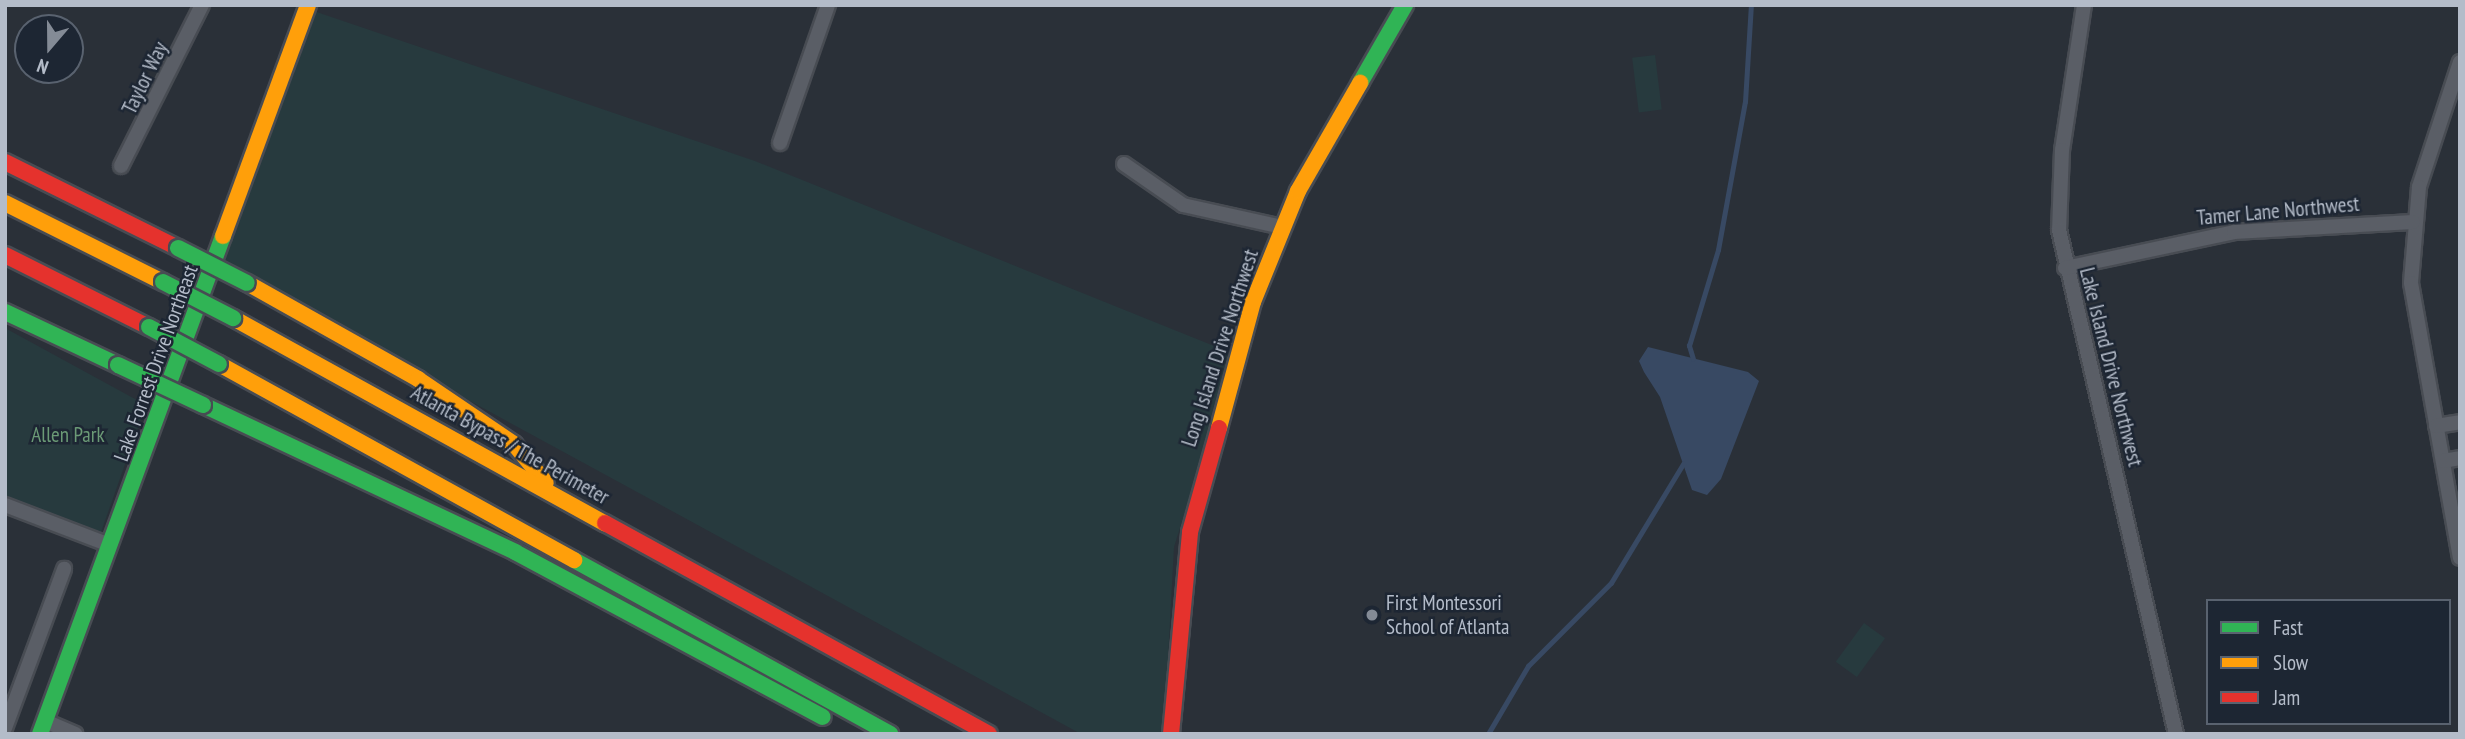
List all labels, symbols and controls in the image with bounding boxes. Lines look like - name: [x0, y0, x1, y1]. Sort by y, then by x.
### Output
- north arrow: [14, 14, 84, 84]
- street label: Taylor Way: [117, 38, 173, 118]
- text: N: [34, 54, 51, 80]
- street label: Tamer Lane Northwest: [2196, 191, 2360, 231]
- street label: Long Island Drive Northwest: [1176, 246, 1264, 450]
- street label: Lake Forrest Drive Northeast: [109, 261, 203, 465]
- street label: Lake Island Drive Northwest: [2074, 265, 2148, 469]
- street label: Atlanta Bypass / The Perimeter: [406, 380, 614, 510]
- park label: Allen Park: [31, 422, 105, 448]
- place label: First Montessori School of Atlanta: [1386, 590, 1510, 640]
- legend: [2206, 599, 2451, 725]
- marker: First Montessori School of Atlanta: [1364, 607, 1380, 623]
- text: Fast: [2273, 614, 2303, 641]
- text: Slow: [2273, 649, 2308, 676]
- text: Jam: [2273, 684, 2300, 711]

